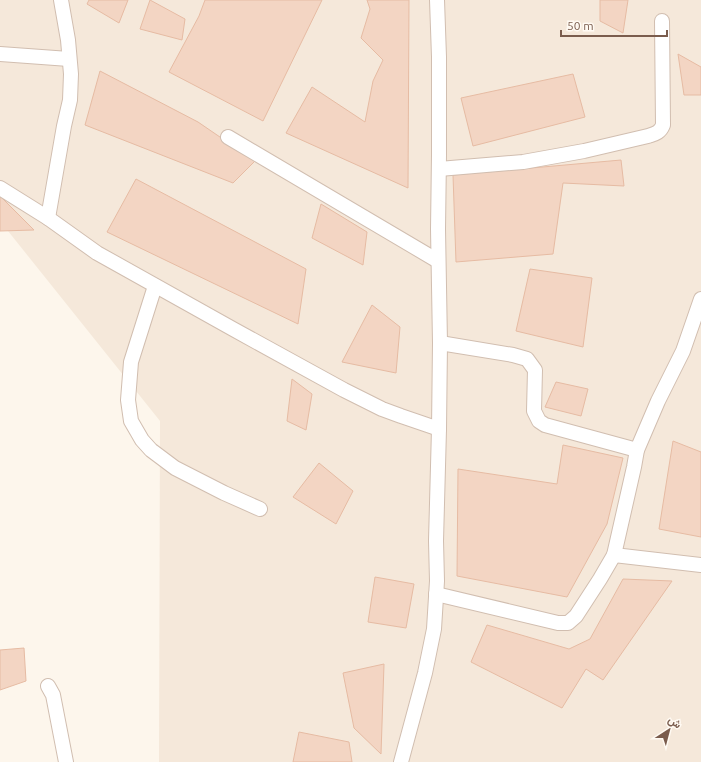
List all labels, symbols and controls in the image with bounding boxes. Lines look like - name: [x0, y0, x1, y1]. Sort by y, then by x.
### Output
- scale bar: [561, 12, 667, 38]
- text: 50 m: [567, 19, 594, 32]
- north arrow: [649, 710, 689, 750]
- text: ش: [665, 713, 684, 731]

